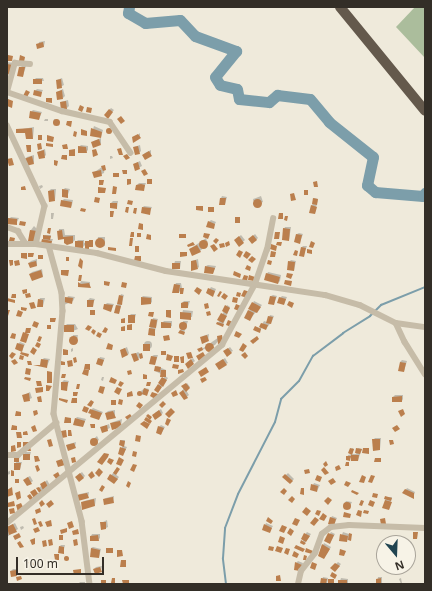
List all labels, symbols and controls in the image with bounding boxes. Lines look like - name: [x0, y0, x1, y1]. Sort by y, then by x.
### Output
- north arrow: [376, 535, 416, 575]
- scale bar: [18, 549, 106, 575]
- text: 100 m: [23, 555, 58, 572]
- text: N: [393, 557, 406, 574]

